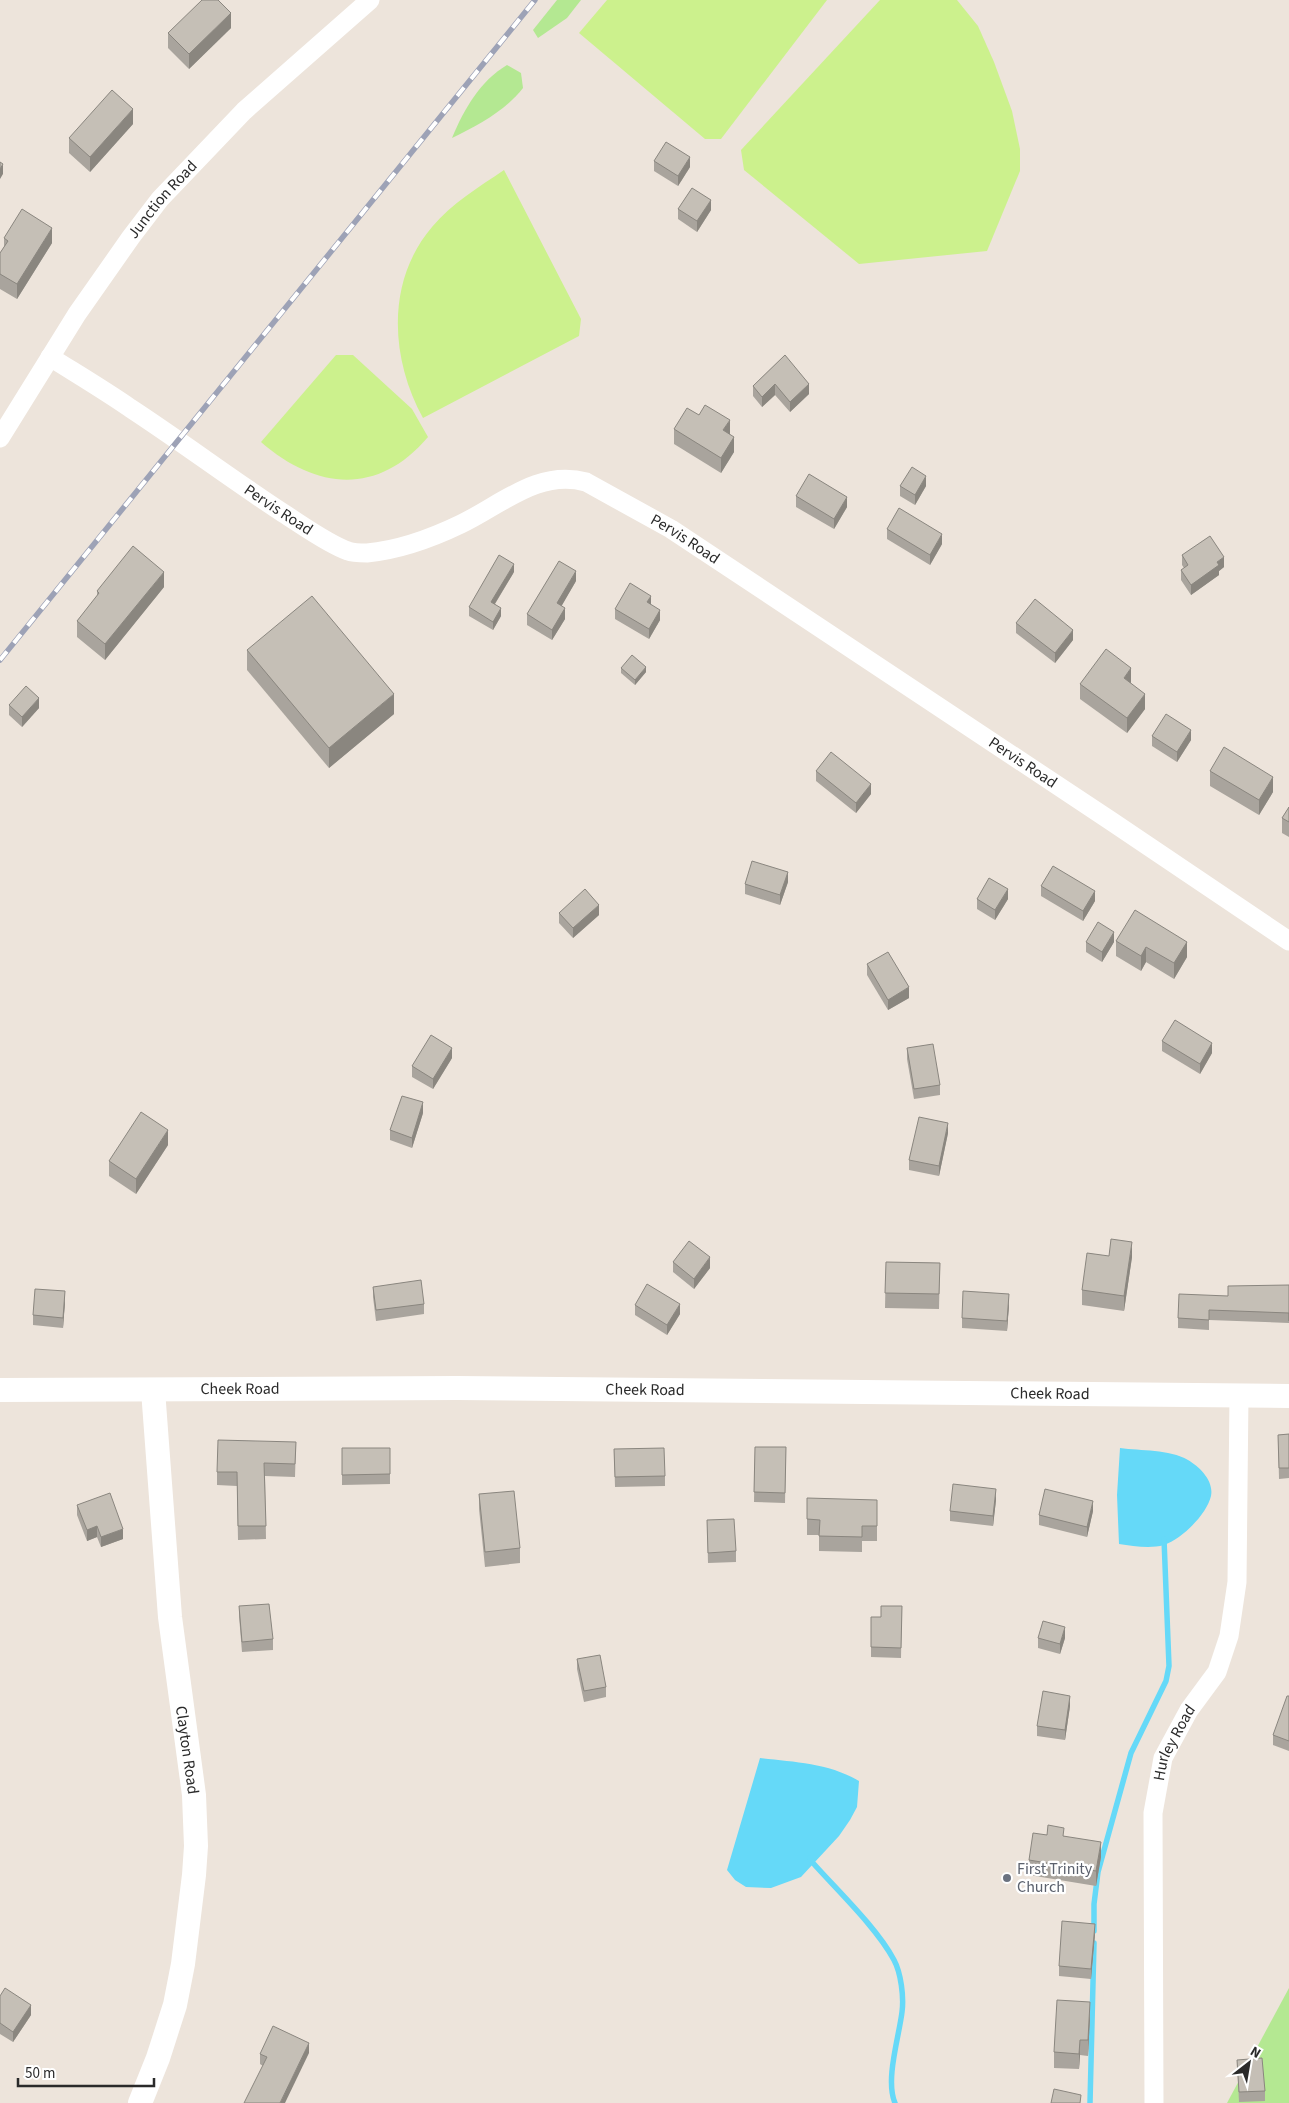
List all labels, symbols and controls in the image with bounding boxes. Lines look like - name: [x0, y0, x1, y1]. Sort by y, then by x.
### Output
- street label: Junction Road: [123, 156, 202, 243]
- street label: Pervis Road: [240, 479, 317, 541]
- street label: Pervis Road: [647, 509, 724, 569]
- street label: Pervis Road: [984, 732, 1062, 793]
- street label: Cheek Road: [200, 1378, 280, 1400]
- street label: Cheek Road: [605, 1378, 685, 1401]
- street label: Cheek Road: [1010, 1382, 1090, 1405]
- street label: Hurley Road: [1148, 1700, 1201, 1782]
- street label: Clayton Road: [170, 1704, 204, 1796]
- place label: First Trinity Church: [1017, 1858, 1093, 1898]
- marker: First Trinity Church: [1001, 1872, 1013, 1884]
- north arrow: [1224, 2038, 1274, 2088]
- text: N: [1246, 2042, 1264, 2064]
- scale bar: [18, 2056, 154, 2088]
- text: 50 m: [25, 2063, 55, 2084]

